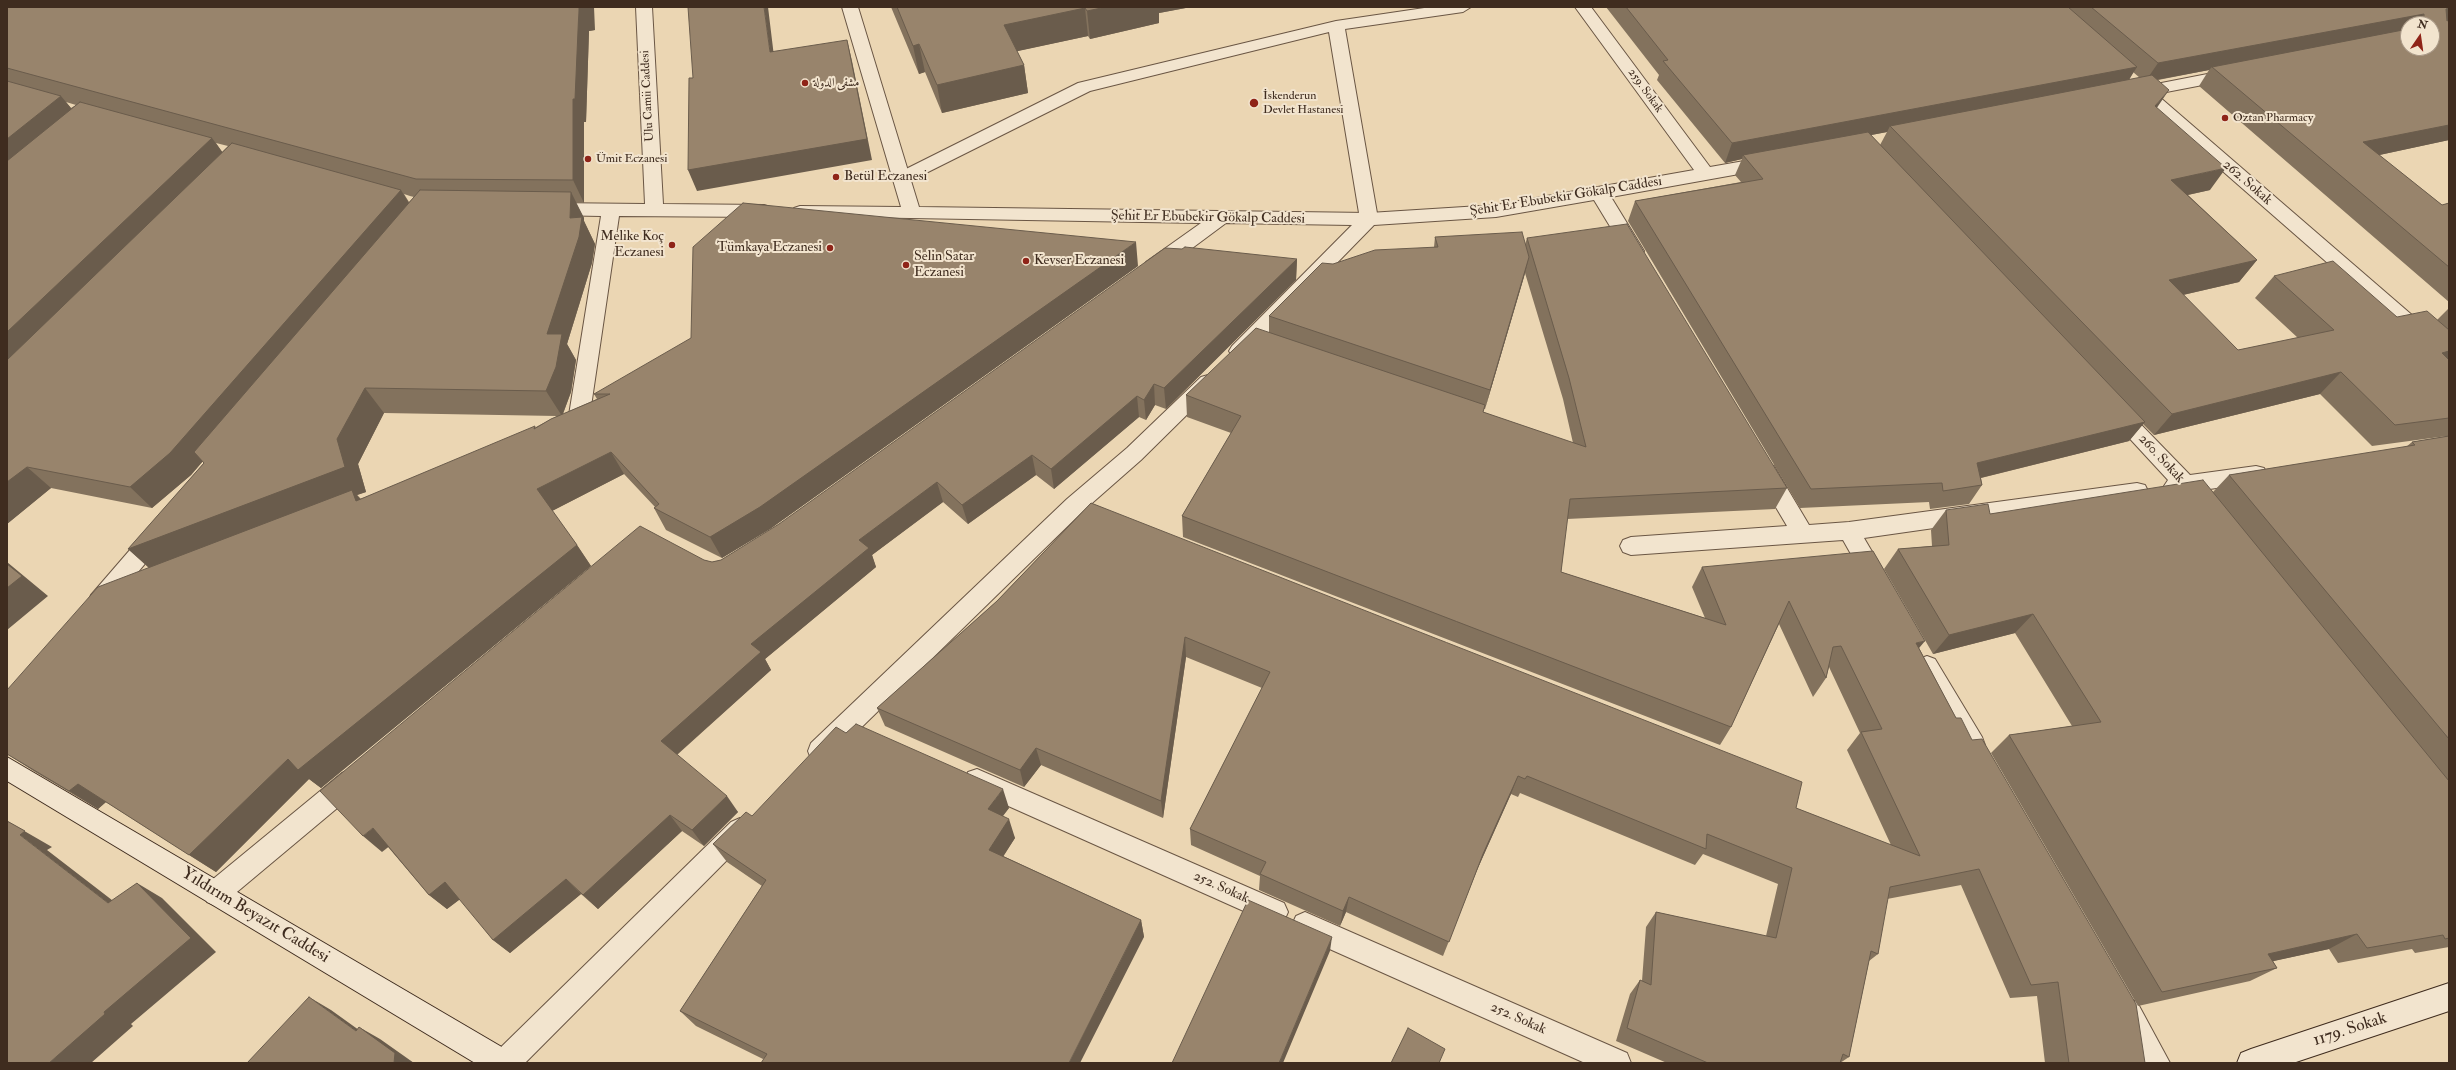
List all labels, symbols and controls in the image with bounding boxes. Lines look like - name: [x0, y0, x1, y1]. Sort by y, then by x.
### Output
- north arrow: [2400, 16, 2440, 56]
- text: N: [2416, 17, 2429, 32]
- street label: Ulu Camii Caddesi: [638, 50, 658, 142]
- street label: 259. Sokak: [1624, 66, 1666, 116]
- place label: مشفى الدولة: [813, 76, 859, 90]
- marker: مشفى الدولة: [800, 78, 810, 88]
- place label: İskenderun Devlet Hastanesi: [1263, 89, 1344, 117]
- marker: İskenderun Devlet Hastanesi: [1248, 97, 1260, 109]
- place label: Oztan Pharmacy: [2233, 111, 2313, 125]
- marker: Oztan Pharmacy: [2220, 113, 2230, 123]
- place label: Ümit Eczanesi: [596, 152, 667, 166]
- marker: Ümit Eczanesi: [583, 154, 593, 164]
- street label: 262. Sokak: [2219, 157, 2275, 209]
- place label: Betül Eczanesi: [844, 169, 927, 185]
- marker: Betül Eczanesi: [831, 172, 841, 182]
- street label: Şehit Er Ebubekir Gökalp Caddesi: [1469, 174, 1663, 220]
- street label: Şehit Er Ebubekir Gökalp Caddesi: [1111, 208, 1305, 228]
- place label: Melike Koç Eczanesi: [600, 229, 664, 262]
- marker: Melike Koç Eczanesi: [667, 240, 677, 250]
- place label: Tümkaya Eczanesi: [717, 240, 822, 256]
- marker: Tümkaya Eczanesi: [825, 243, 835, 253]
- place label: Selin Satar Eczanesi: [914, 249, 974, 282]
- place label: Kevser Eczanesi: [1034, 253, 1124, 269]
- marker: Kevser Eczanesi: [1021, 256, 1031, 266]
- marker: Selin Satar Eczanesi: [901, 260, 911, 270]
- street label: 260. Sokak: [2134, 431, 2188, 487]
- street label: Yıldırım Beyazıt Caddesi: [177, 864, 333, 968]
- street label: 252. Sokak: [1190, 868, 1252, 908]
- street label: 252. Sokak: [1487, 999, 1549, 1039]
- street label: 1179. Sokak: [2311, 1009, 2389, 1051]

